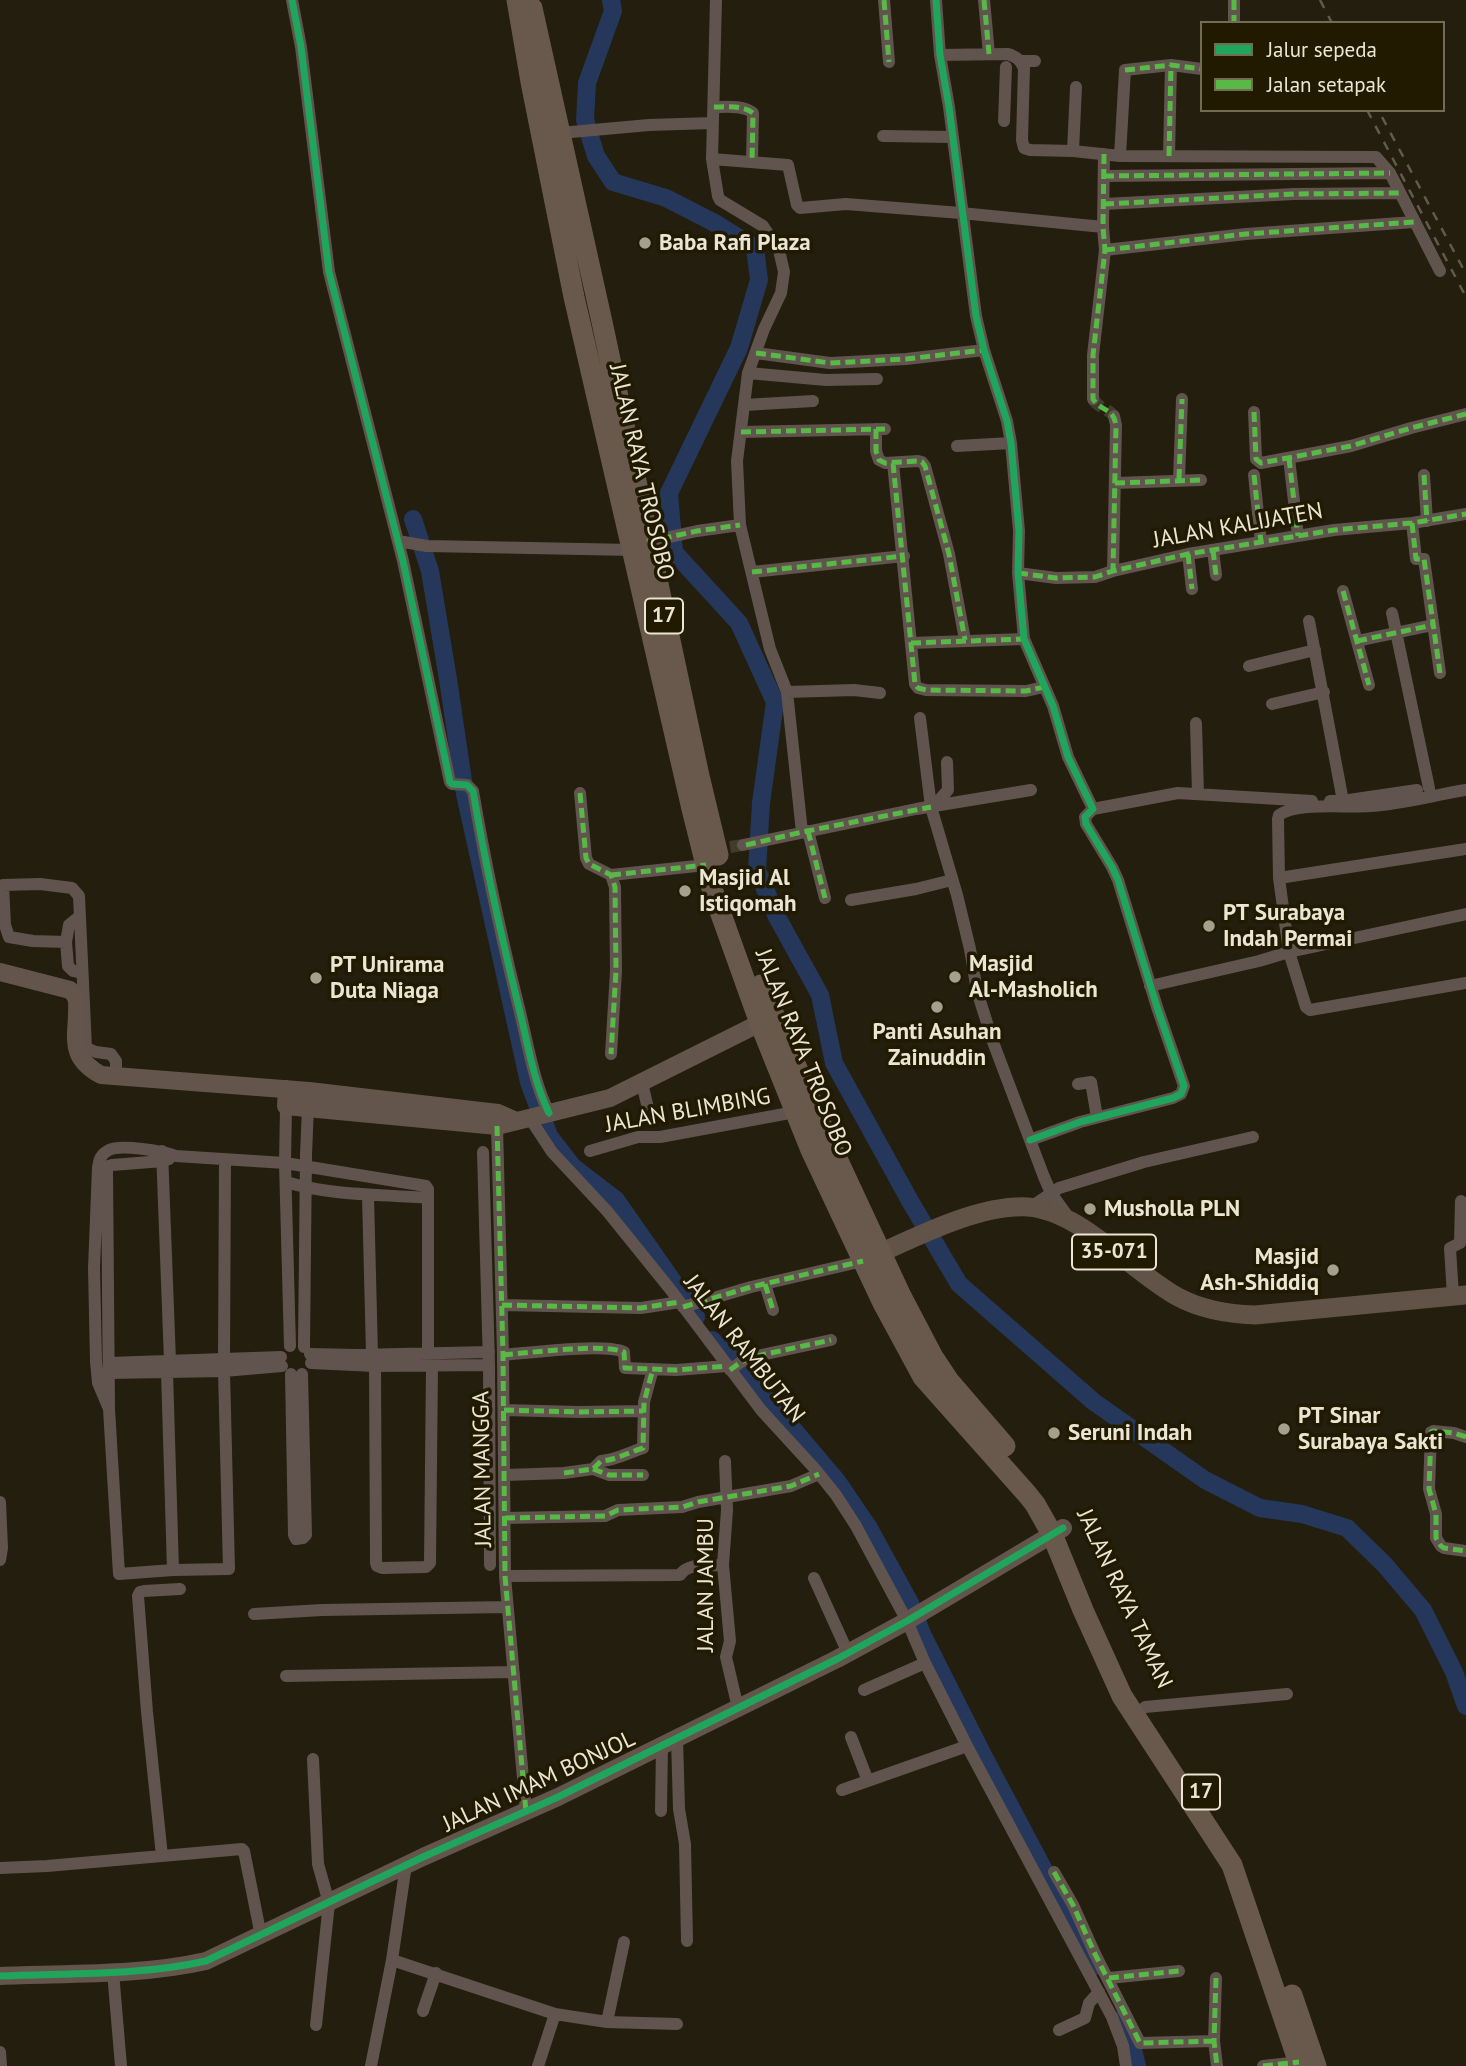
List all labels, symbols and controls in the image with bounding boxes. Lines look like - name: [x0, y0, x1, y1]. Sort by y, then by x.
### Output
- legend: [1200, 21, 1445, 112]
- text: Jalur sepeda: [1267, 36, 1377, 63]
- text: Jalan setapak: [1267, 71, 1386, 98]
- place label: Baba Rafi Plaza: [659, 229, 811, 257]
- marker: Baba Rafi Plaza: [637, 235, 653, 251]
- street label: JALAN RAYA TROSOBO: [603, 361, 679, 583]
- street label: JALAN KALIJATEN: [1151, 497, 1325, 555]
- road number: 17: [645, 598, 683, 634]
- place label: Masjid Al Istiqomah: [699, 864, 797, 918]
- marker: Masjid Al Istiqomah: [677, 883, 693, 899]
- place label: PT Surabaya Indah Permai: [1223, 899, 1352, 953]
- marker: PT Surabaya Indah Permai: [1201, 918, 1217, 934]
- street label: JALAN RAYA TROSOBO: [749, 945, 857, 1161]
- place label: Masjid Al-Masholich: [969, 950, 1098, 1004]
- place label: PT Unirama Duta Niaga: [330, 951, 444, 1005]
- marker: Masjid Al-Masholich: [947, 969, 963, 985]
- marker: PT Unirama Duta Niaga: [308, 970, 324, 986]
- marker: Panti Asuhan Zainuddin: [929, 999, 945, 1015]
- place label: Panti Asuhan Zainuddin: [873, 1018, 1001, 1072]
- street label: JALAN BLIMBING: [603, 1083, 773, 1139]
- place label: Musholla PLN: [1104, 1195, 1240, 1223]
- marker: Musholla PLN: [1082, 1201, 1098, 1217]
- road number: 35-071: [1072, 1234, 1156, 1270]
- place label: Masjid Ash-Shiddiq: [1200, 1243, 1319, 1297]
- marker: Masjid Ash-Shiddiq: [1325, 1262, 1341, 1278]
- street label: JALAN RAMBUTAN: [678, 1269, 810, 1429]
- street label: JALAN MANGGA: [468, 1391, 498, 1547]
- place label: PT Sinar Surabaya Sakti: [1298, 1402, 1443, 1456]
- place label: Seruni Indah: [1068, 1419, 1192, 1447]
- marker: PT Sinar Surabaya Sakti: [1276, 1421, 1292, 1437]
- marker: Seruni Indah: [1046, 1425, 1062, 1441]
- street label: JALAN RAYA TAMAN: [1070, 1505, 1178, 1693]
- street label: JALAN JAMBU: [692, 1518, 720, 1652]
- street label: JALAN IMAM BONJOL: [439, 1725, 639, 1839]
- road number: 17: [1182, 1774, 1220, 1810]

